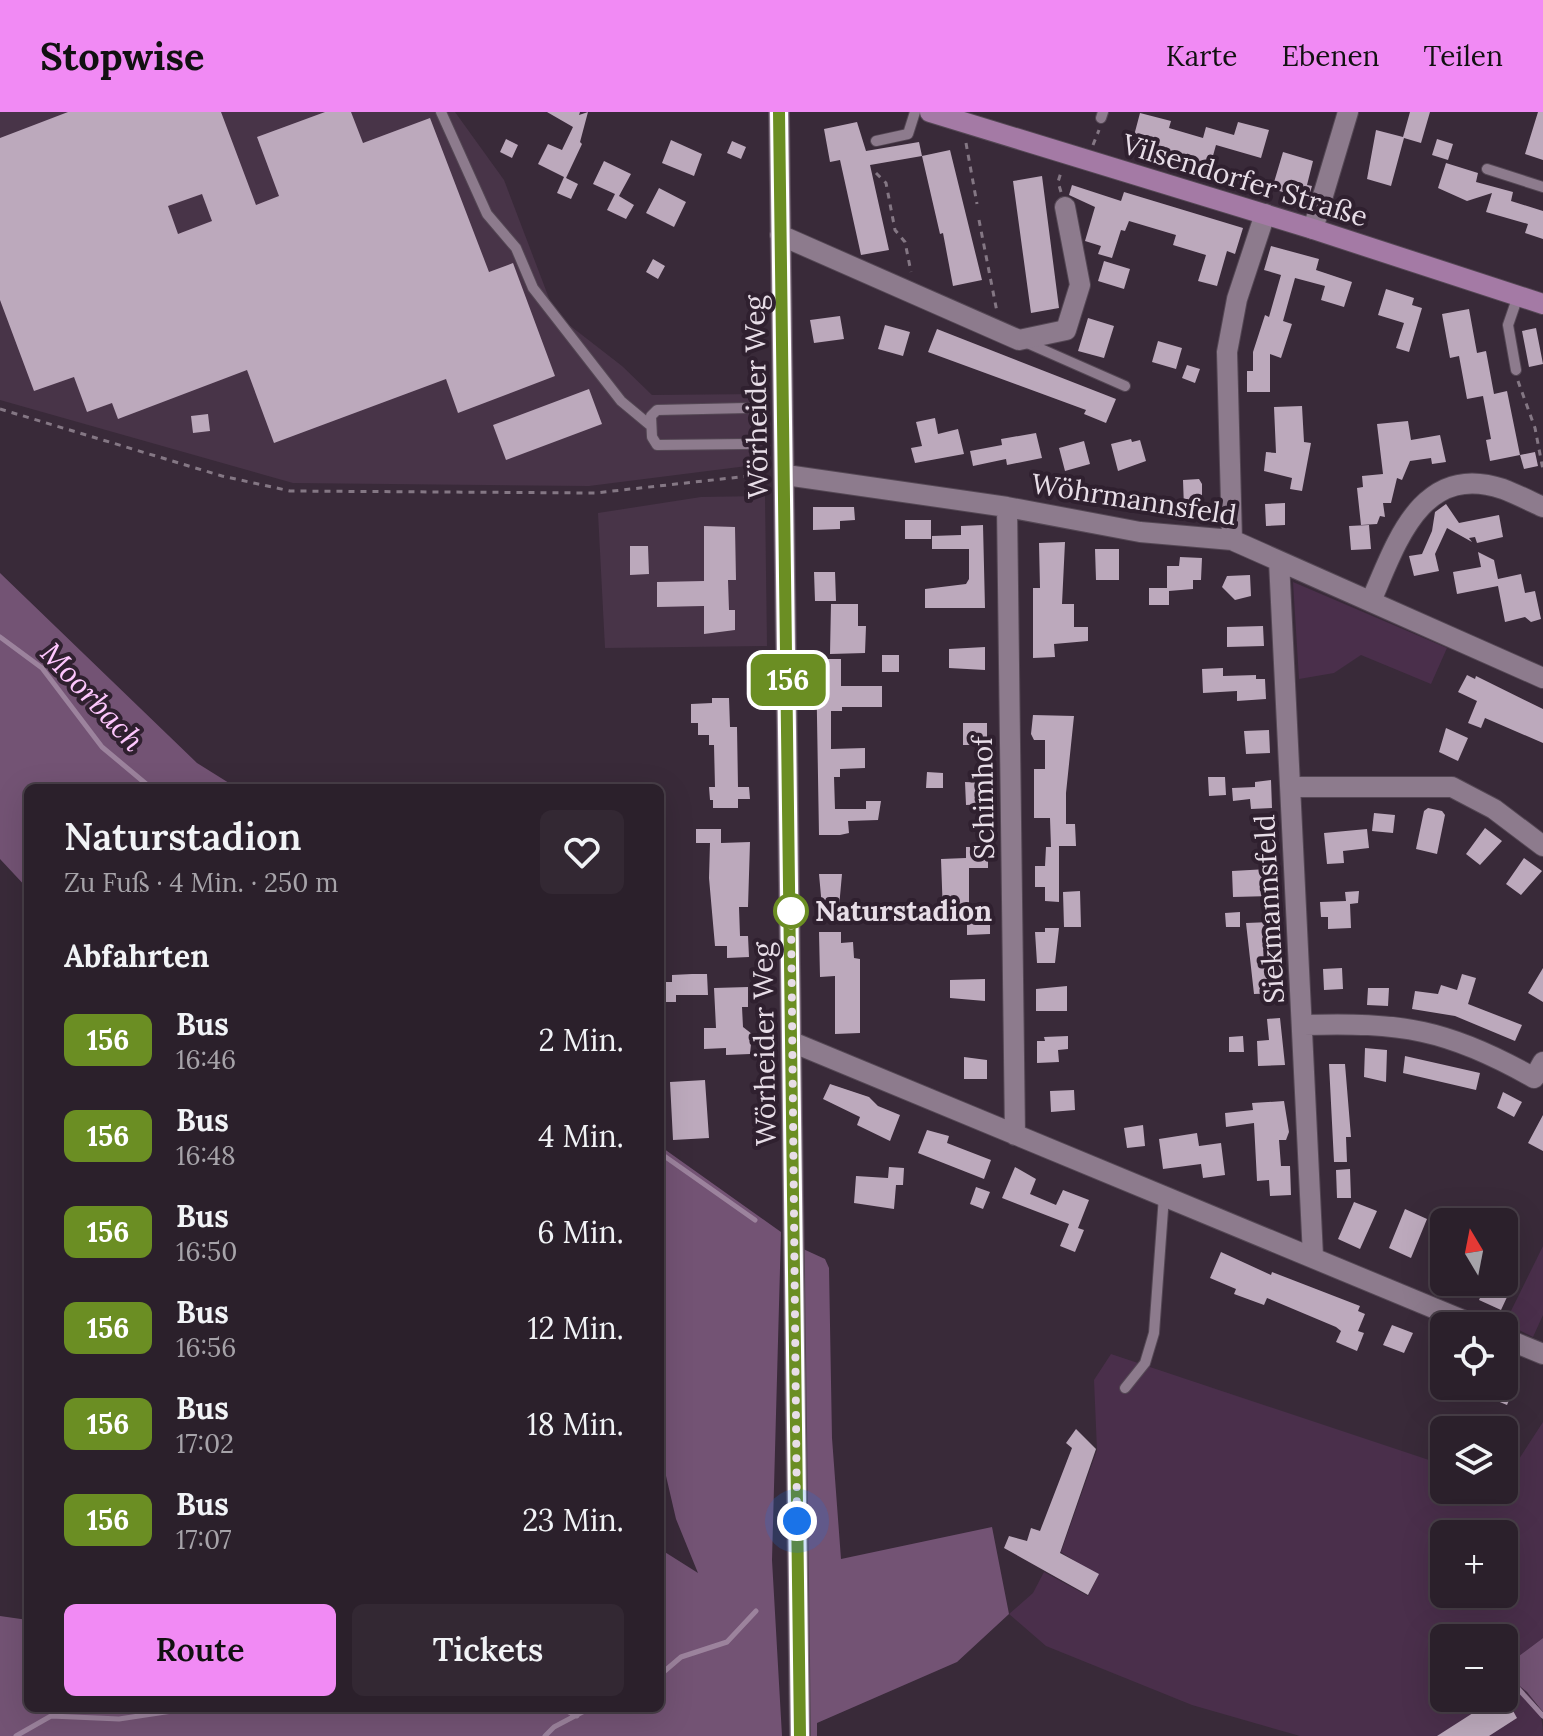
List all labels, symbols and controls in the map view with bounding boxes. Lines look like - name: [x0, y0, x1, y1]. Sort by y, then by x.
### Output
- text: Stopwise: [40, 32, 204, 80]
- text: Karte: [1166, 38, 1238, 74]
- text: Ebenen: [1282, 38, 1380, 74]
- text: Teilen: [1424, 38, 1503, 74]
- street label: Vilsendorfer Straße: [1117, 125, 1372, 234]
- street label: Wörheider Weg: [736, 294, 776, 499]
- street label: Wöhrmannsfeld: [1029, 465, 1239, 533]
- water label: Moorbach: [33, 634, 153, 759]
- line badge: 156: [742, 654, 834, 706]
- text: 156: [767, 662, 809, 698]
- street label: Schimhof: [964, 734, 1002, 860]
- button: heart: [540, 810, 624, 894]
- text: Naturstadion: [64, 812, 302, 860]
- street label: Siekmannsfeld: [1246, 814, 1292, 1004]
- text: Zu Fuß · 4 Min. · 250 m: [64, 866, 338, 899]
- place label: Naturstadion: [815, 893, 992, 929]
- marker: Naturstadion: [774, 894, 808, 928]
- text: Abfahrten: [64, 937, 209, 975]
- street label: Wörheider Weg: [744, 941, 784, 1146]
- text: Bus: [176, 1005, 229, 1043]
- text: 2 Min.: [538, 1021, 624, 1059]
- text: 156: [87, 1022, 129, 1058]
- text: 16:46: [176, 1043, 236, 1076]
- text: Bus: [176, 1101, 229, 1139]
- text: 4 Min.: [538, 1117, 624, 1155]
- text: 156: [87, 1118, 129, 1154]
- text: 16:48: [176, 1139, 236, 1172]
- text: Bus: [176, 1197, 229, 1235]
- north arrow: [1430, 1208, 1518, 1296]
- map controls: [1430, 1208, 1518, 1712]
- text: 6 Min.: [537, 1213, 624, 1251]
- text: 156: [87, 1214, 129, 1250]
- text: 16:50: [176, 1235, 237, 1268]
- text: Bus: [176, 1293, 229, 1331]
- text: 12 Min.: [528, 1309, 624, 1347]
- text: 156: [87, 1310, 129, 1346]
- button: locate: [1430, 1312, 1518, 1400]
- text: 16:56: [176, 1331, 236, 1364]
- text: Bus: [176, 1389, 229, 1427]
- text: 18 Min.: [527, 1405, 624, 1443]
- text: 156: [87, 1406, 129, 1442]
- button: layers: [1430, 1416, 1518, 1504]
- text: 17:02: [176, 1427, 234, 1460]
- text: Bus: [176, 1485, 229, 1523]
- text: 23 Min.: [522, 1501, 624, 1539]
- your location: [777, 1501, 817, 1541]
- text: 156: [87, 1502, 129, 1538]
- button: +: [1430, 1520, 1518, 1608]
- text: 17:07: [176, 1523, 232, 1556]
- button: Route: [64, 1604, 336, 1696]
- button: Tickets: [352, 1604, 624, 1696]
- button: −: [1430, 1624, 1518, 1712]

